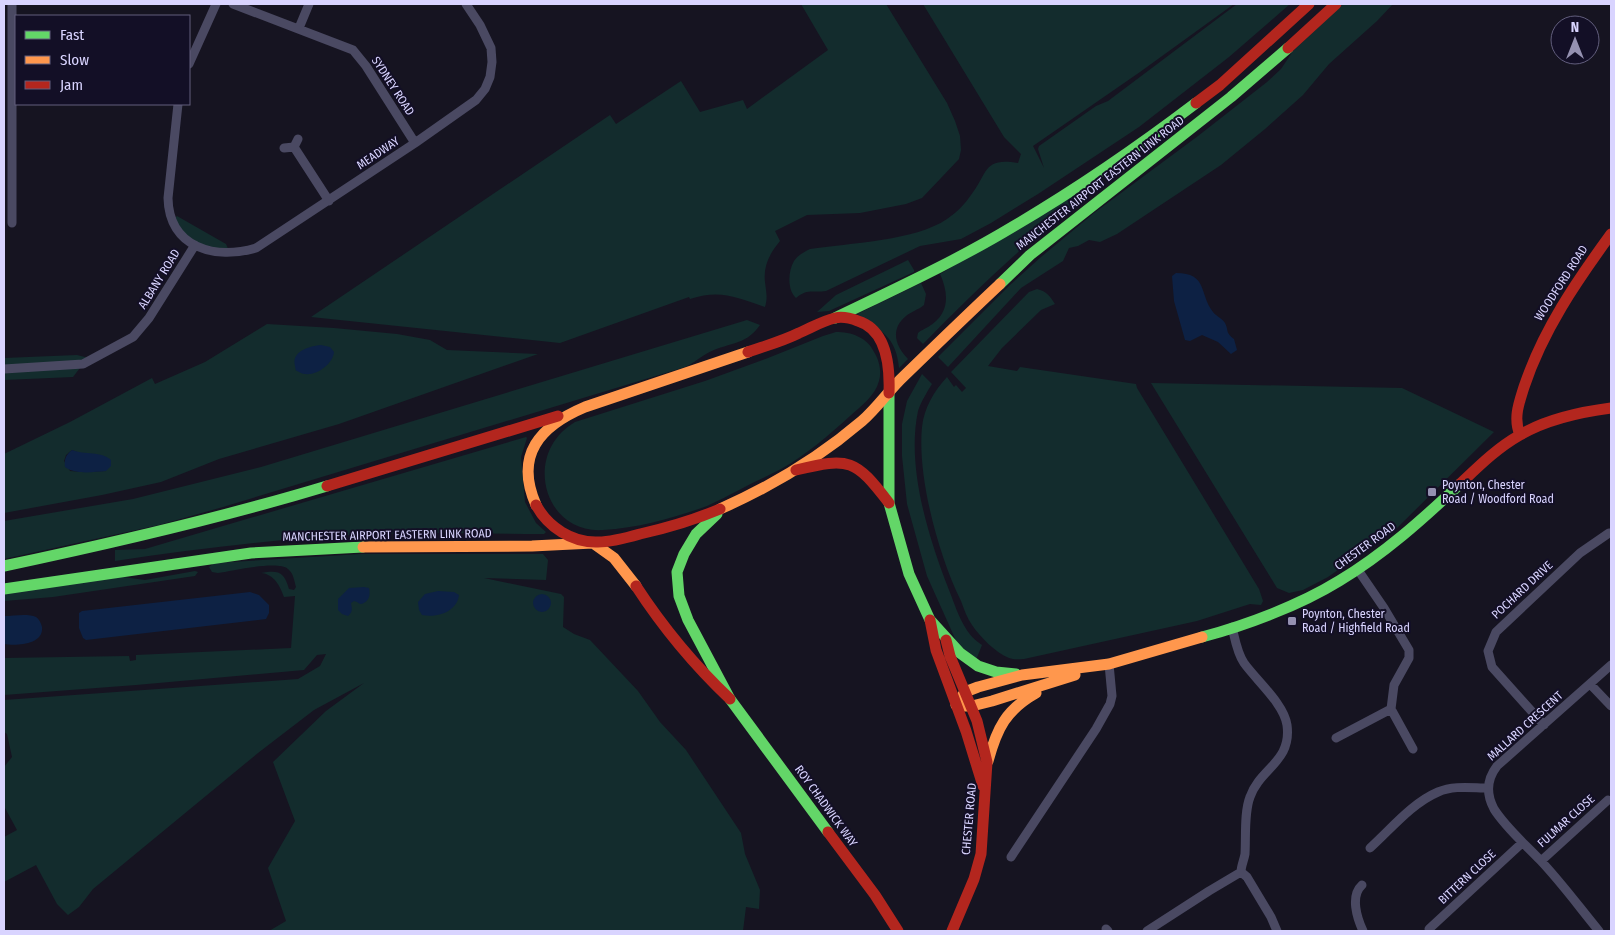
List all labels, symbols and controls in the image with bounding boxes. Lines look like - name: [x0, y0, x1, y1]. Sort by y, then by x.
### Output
- legend: [15, 15, 190, 105]
- north arrow: [1550, 15, 1600, 65]
- text: N: [1571, 19, 1579, 36]
- text: Fast: [60, 26, 84, 44]
- text: Slow: [60, 51, 89, 69]
- street label: SYDNEY ROAD: [369, 54, 417, 118]
- text: Jam: [60, 76, 83, 94]
- street label: MANCHESTER AIRPORT EASTERN LINK ROAD: [1013, 113, 1187, 253]
- street label: MEADWAY: [354, 134, 402, 172]
- street label: WOODFORD ROAD: [1531, 243, 1591, 323]
- street label: ALBANY ROAD: [135, 247, 183, 311]
- place label: Poynton, Chester Road / Woodford Road: [1442, 478, 1554, 506]
- marker: Poynton, Chester Road / Woodford Road: [1426, 486, 1438, 498]
- street label: CHESTER ROAD: [1332, 519, 1398, 573]
- street label: MANCHESTER AIRPORT EASTERN LINK ROAD: [282, 526, 492, 544]
- street label: POCHARD DRIVE: [1489, 558, 1556, 622]
- place label: Poynton, Chester Road / Highfield Road: [1302, 607, 1410, 635]
- marker: Poynton, Chester Road / Highfield Road: [1286, 615, 1298, 627]
- street label: MALLARD CRESCENT: [1484, 688, 1566, 764]
- street label: ROY CHADWICK WAY: [792, 763, 860, 849]
- street label: CHESTER ROAD: [959, 782, 979, 856]
- street label: FULMAR CLOSE: [1535, 792, 1598, 850]
- street label: BITTERN CLOSE: [1435, 847, 1499, 907]

